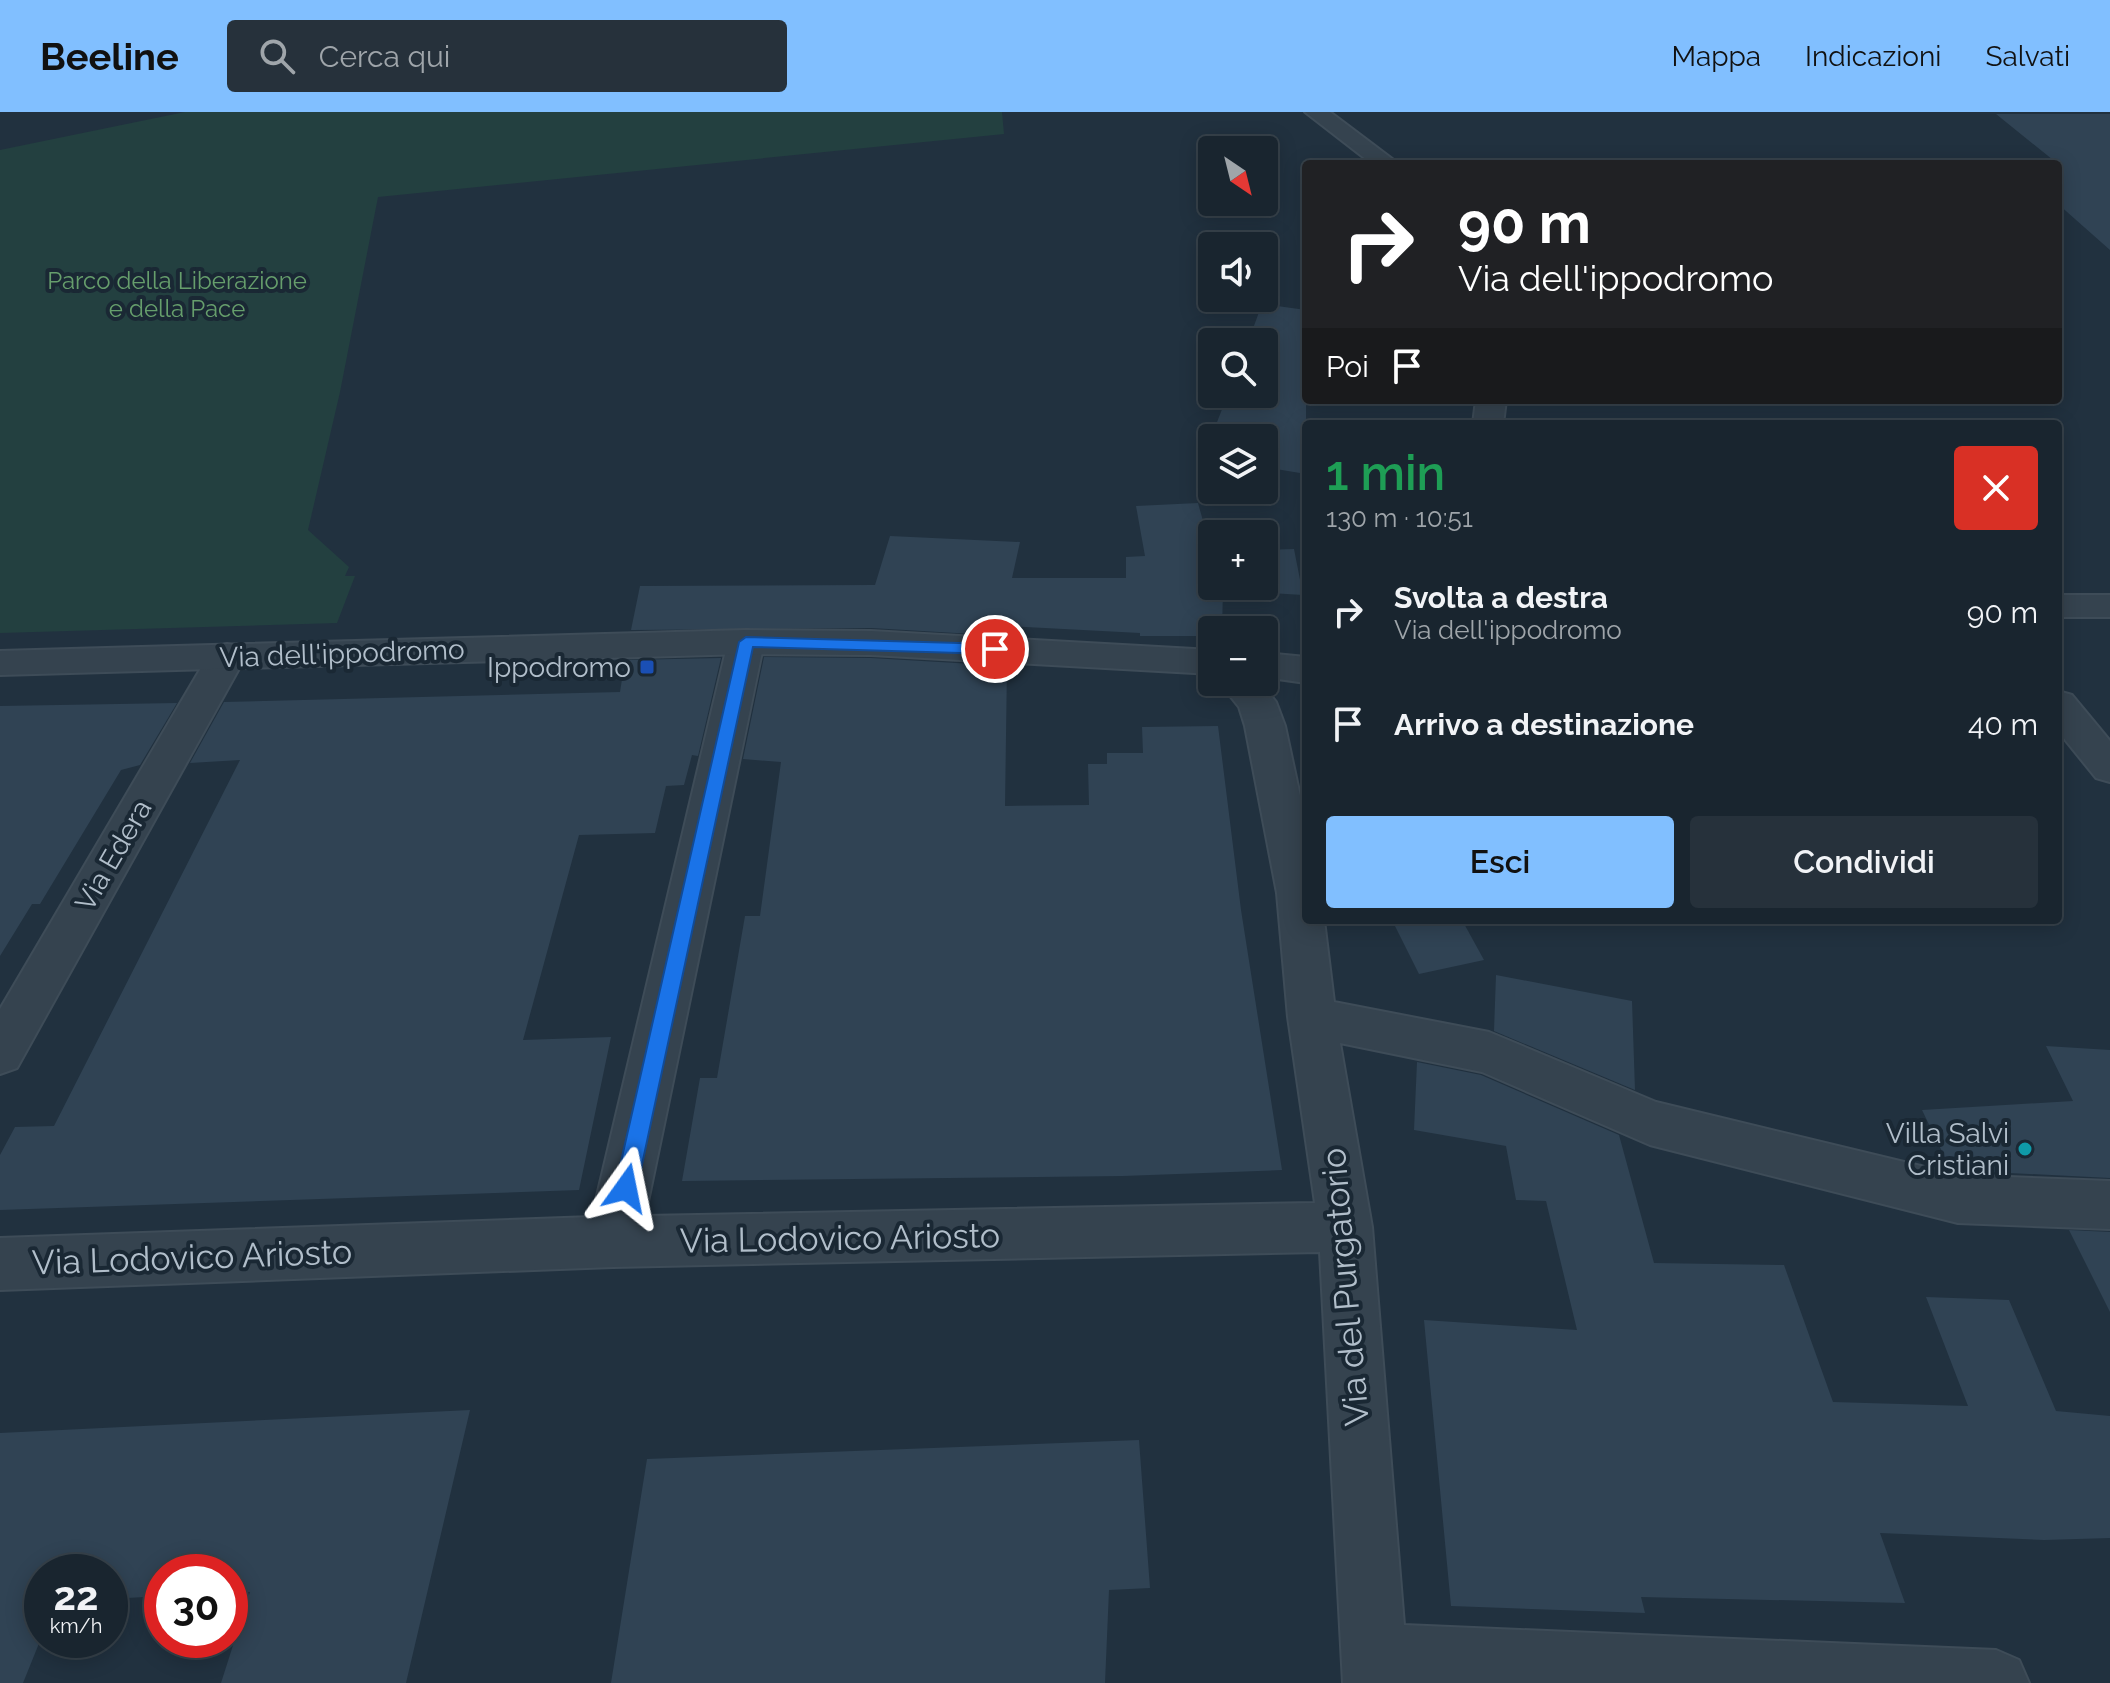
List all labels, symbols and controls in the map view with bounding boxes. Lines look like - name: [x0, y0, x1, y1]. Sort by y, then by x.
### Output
- search box: [227, 20, 787, 92]
- text: Beeline: [40, 34, 179, 79]
- icon: search: [255, 34, 299, 78]
- text: Cerca qui: [319, 39, 450, 74]
- text: Mappa: [1672, 40, 1761, 73]
- text: Indicazioni: [1805, 40, 1941, 73]
- text: Salvati: [1985, 40, 2070, 73]
- north arrow: [1198, 136, 1278, 216]
- map controls: [1198, 136, 1278, 696]
- text: 90 m: [1458, 190, 1591, 256]
- icon: right: [1326, 192, 1430, 296]
- button: sound: [1198, 232, 1278, 312]
- text: Via dell'ippodromo: [1458, 257, 1773, 299]
- park label: Parco della Liberazione e della Pace: [47, 266, 307, 323]
- button: search: [1198, 328, 1278, 408]
- icon: arrive: [1385, 344, 1429, 388]
- text: Poi: [1326, 349, 1369, 384]
- button: layers: [1198, 424, 1278, 504]
- text: 1 min: [1326, 445, 1445, 501]
- button: close: [1954, 446, 2038, 530]
- text: 130 m · 10:51: [1326, 503, 1473, 533]
- button: +: [1198, 520, 1278, 600]
- text: Svolta a destra: [1394, 580, 1608, 615]
- icon: right: [1326, 590, 1370, 634]
- text: 90 m: [1967, 595, 2038, 630]
- pin: [961, 615, 1029, 683]
- text: Via dell'ippodromo: [1394, 615, 1622, 645]
- button: −: [1198, 616, 1278, 696]
- icon: arrive: [973, 627, 1017, 671]
- street label: Via dell'ippodromo: [219, 633, 465, 674]
- place label: Ippodromo: [487, 651, 631, 684]
- marker: Ippodromo: [638, 658, 656, 676]
- icon: arrive: [1326, 702, 1370, 746]
- text: Arrivo a destinazione: [1394, 707, 1694, 742]
- text: 40 m: [1968, 707, 2038, 742]
- street label: Via Edera: [68, 794, 158, 917]
- button: Esci: [1326, 816, 1674, 908]
- button: Condividi: [1690, 816, 2038, 908]
- place label: Villa Salvi Cristiani: [1886, 1117, 2009, 1182]
- marker: Villa Salvi Cristiani: [2016, 1140, 2034, 1158]
- position arrow: [584, 1146, 668, 1230]
- street label: Via del Purgatorio: [1313, 1146, 1377, 1428]
- street label: Via Lodovico Ariosto: [680, 1215, 1000, 1261]
- street label: Via Lodovico Ariosto: [31, 1231, 353, 1283]
- speed limit sign: 30: [144, 1554, 248, 1658]
- text: 22: [53, 1572, 99, 1619]
- text: km/h: [50, 1614, 102, 1638]

